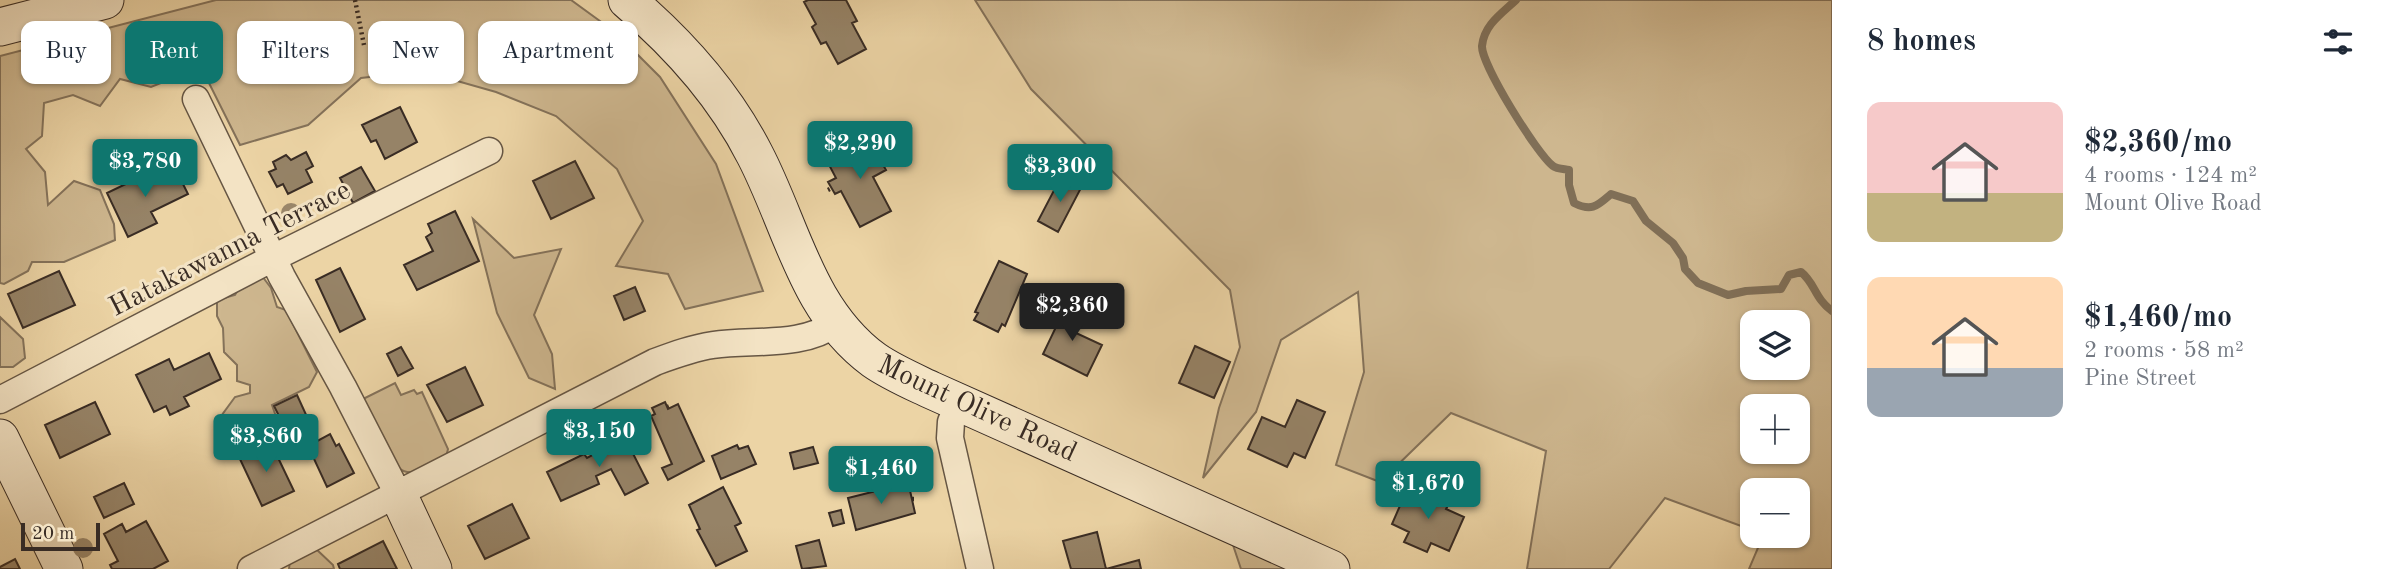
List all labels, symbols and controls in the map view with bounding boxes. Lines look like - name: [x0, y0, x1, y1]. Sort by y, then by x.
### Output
- chip: Buy: [21, 21, 111, 84]
- chip: Rent: [125, 21, 223, 84]
- chip: Filters: [237, 21, 354, 84]
- chip: New: [368, 21, 464, 84]
- chip: Apartment: [478, 21, 638, 84]
- icon: filters: [2319, 23, 2357, 61]
- text: 8 homes: [1867, 27, 1976, 57]
- pin: $2,290: [803, 122, 917, 181]
- text: $2,360/mo: [2084, 128, 2232, 158]
- icon: home: [1923, 130, 2007, 214]
- text: $2,290: [823, 132, 897, 155]
- pin: $3,780: [88, 140, 202, 199]
- pin: $3,300: [1003, 144, 1117, 204]
- text: $3,780: [108, 150, 182, 173]
- text: $3,300: [1023, 155, 1097, 178]
- text: 4 rooms · 124 m²: [2084, 164, 2257, 187]
- street label: Hatakawanna Terrace: [105, 177, 356, 323]
- text: Mount Olive Road: [2084, 192, 2262, 215]
- pin: $2,360: [1015, 284, 1129, 343]
- text: $2,360: [1035, 294, 1109, 317]
- text: $1,460/mo: [2084, 303, 2232, 333]
- icon: home: [1923, 305, 2007, 389]
- map controls: [1740, 310, 1810, 548]
- button: layers: [1740, 310, 1810, 380]
- text: 2 rooms · 58 m²: [2084, 339, 2244, 362]
- street label: Mount Olive Road: [873, 351, 1081, 468]
- text: Pine Street: [2084, 367, 2196, 390]
- button: +: [1740, 394, 1810, 464]
- pin: $3,150: [542, 410, 656, 469]
- pin: $3,860: [209, 414, 323, 474]
- text: $3,150: [562, 420, 636, 443]
- text: $3,860: [229, 425, 303, 448]
- pin: $1,460: [824, 447, 938, 506]
- text: $1,460: [844, 457, 918, 480]
- pin: $1,670: [1371, 462, 1485, 521]
- text: $1,670: [1391, 472, 1465, 495]
- button: −: [1740, 478, 1810, 548]
- scale bar: [21, 520, 100, 552]
- text: 20 m: [32, 525, 74, 544]

